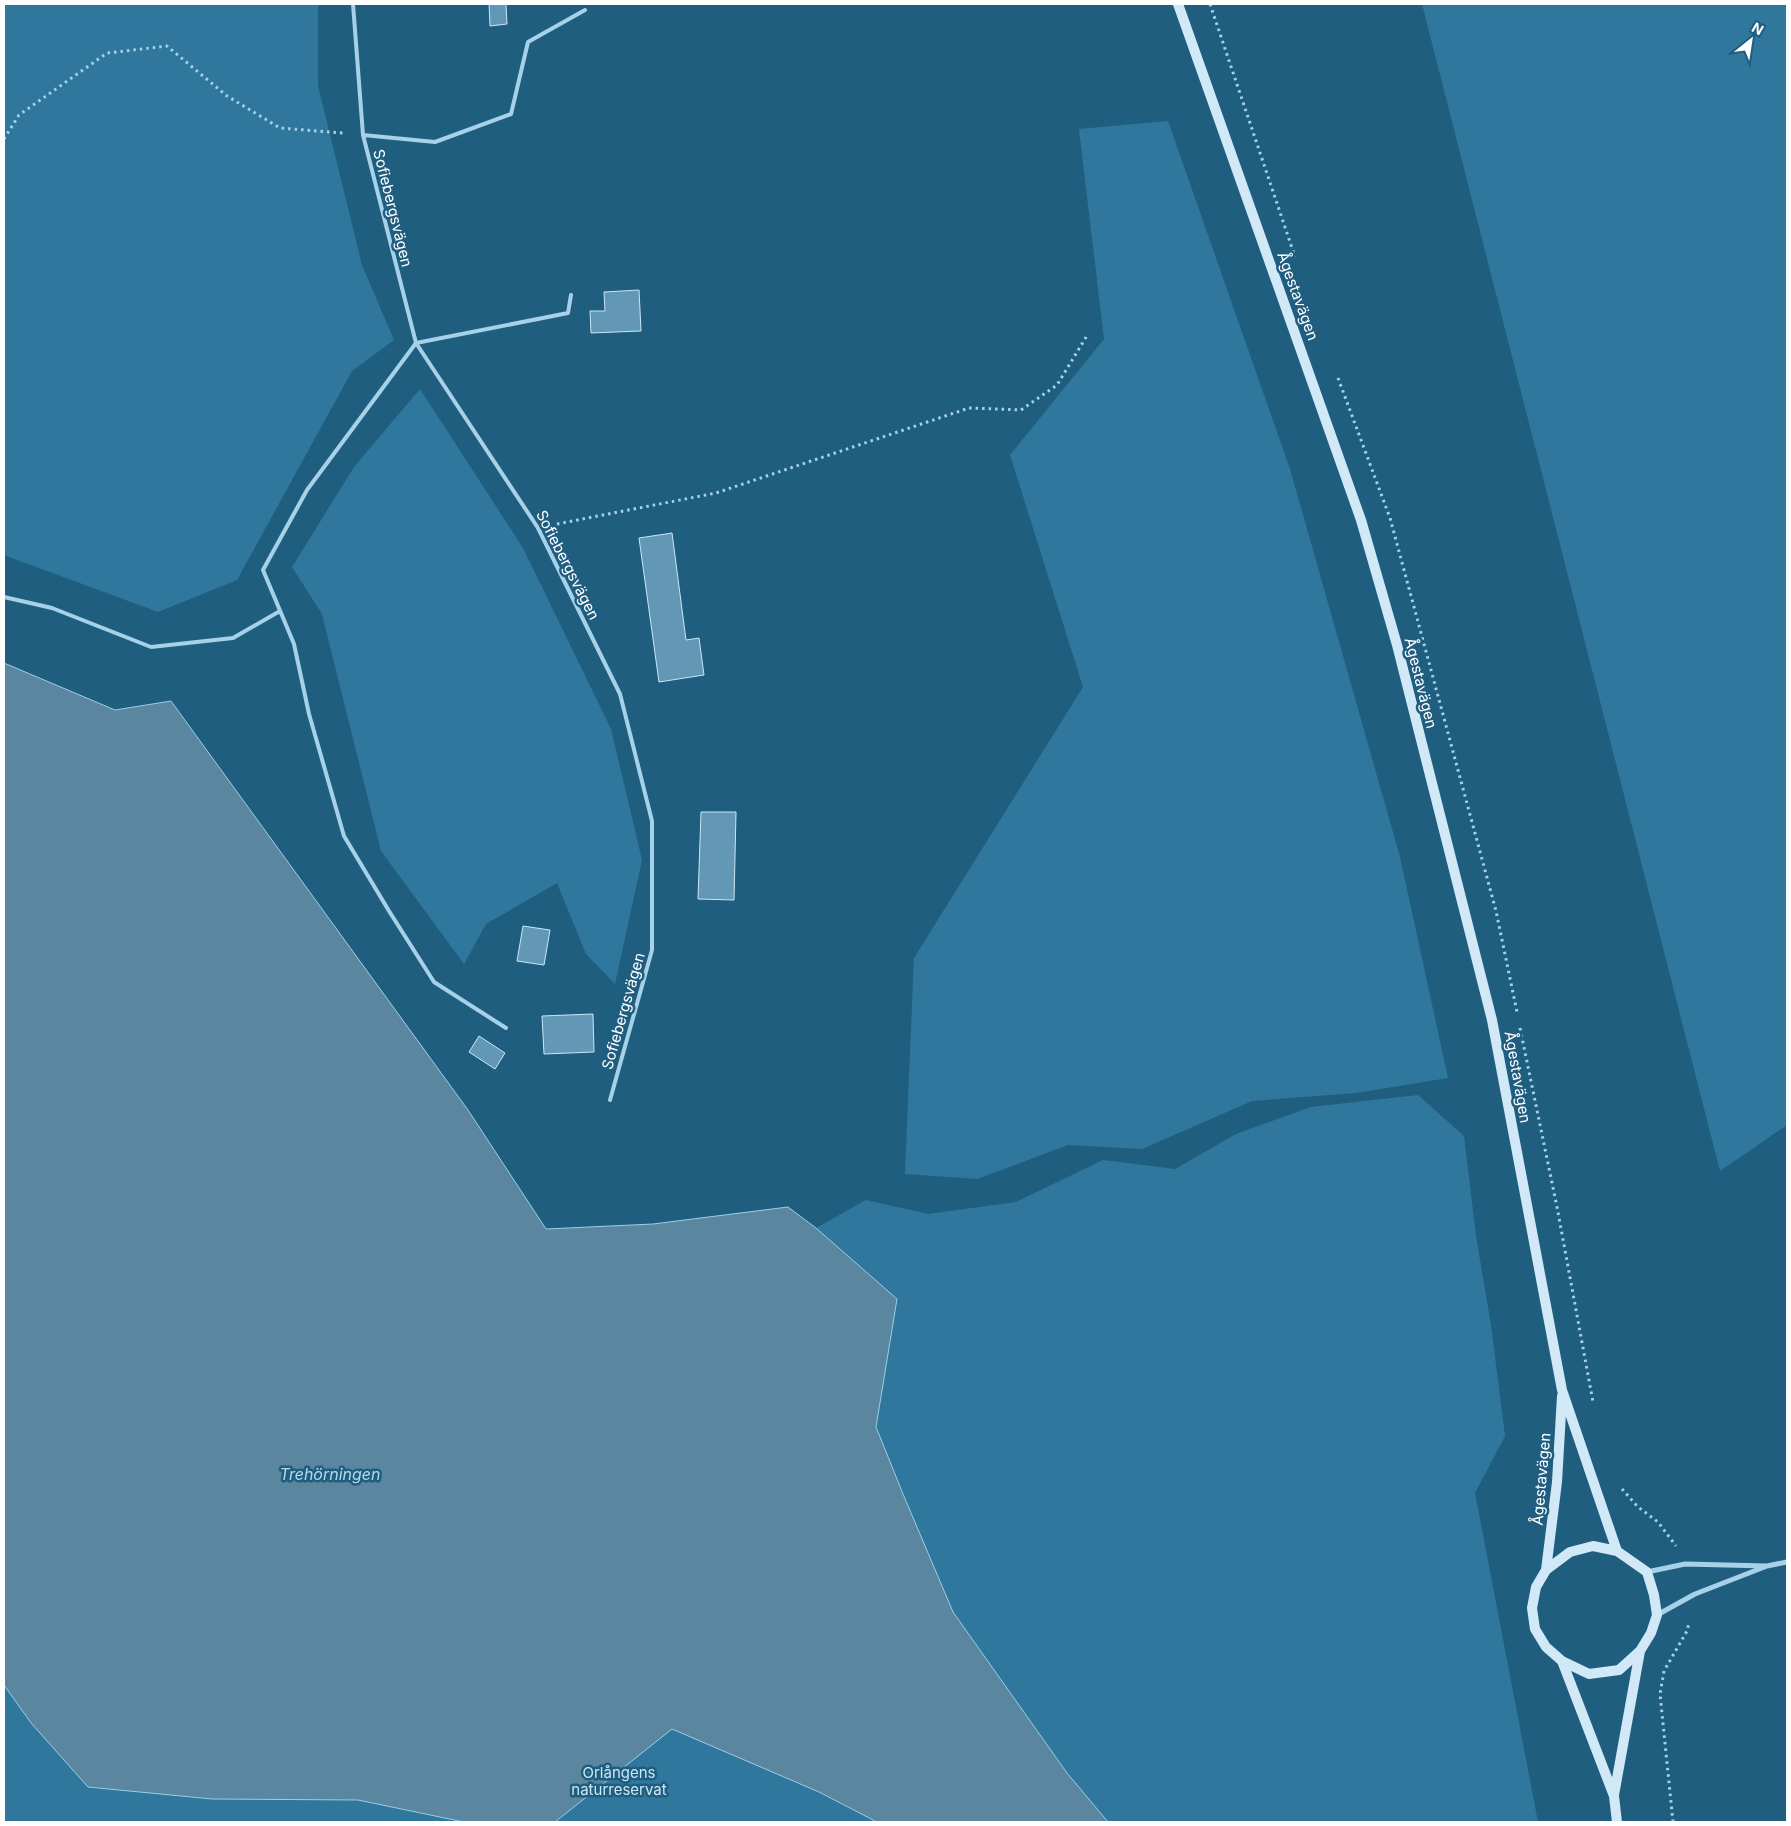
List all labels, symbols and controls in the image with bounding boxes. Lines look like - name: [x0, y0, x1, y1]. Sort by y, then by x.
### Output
- north arrow: [1726, 15, 1776, 65]
- text: N: [1749, 18, 1767, 38]
- street label: Sofiebergsvägen: [369, 147, 417, 269]
- street label: Ågestavägen: [1273, 249, 1323, 343]
- street label: Sofiebergsvägen: [532, 507, 604, 623]
- street label: Ågestavägen: [1401, 636, 1441, 730]
- street label: Sofiebergsvägen: [597, 950, 649, 1072]
- street label: Ågestavägen: [1501, 1030, 1535, 1124]
- street label: Ågestavägen: [1527, 1432, 1555, 1526]
- water label: Trehörningen: [279, 1464, 381, 1484]
- park label: Orlångens naturreservat: [571, 1763, 667, 1799]

